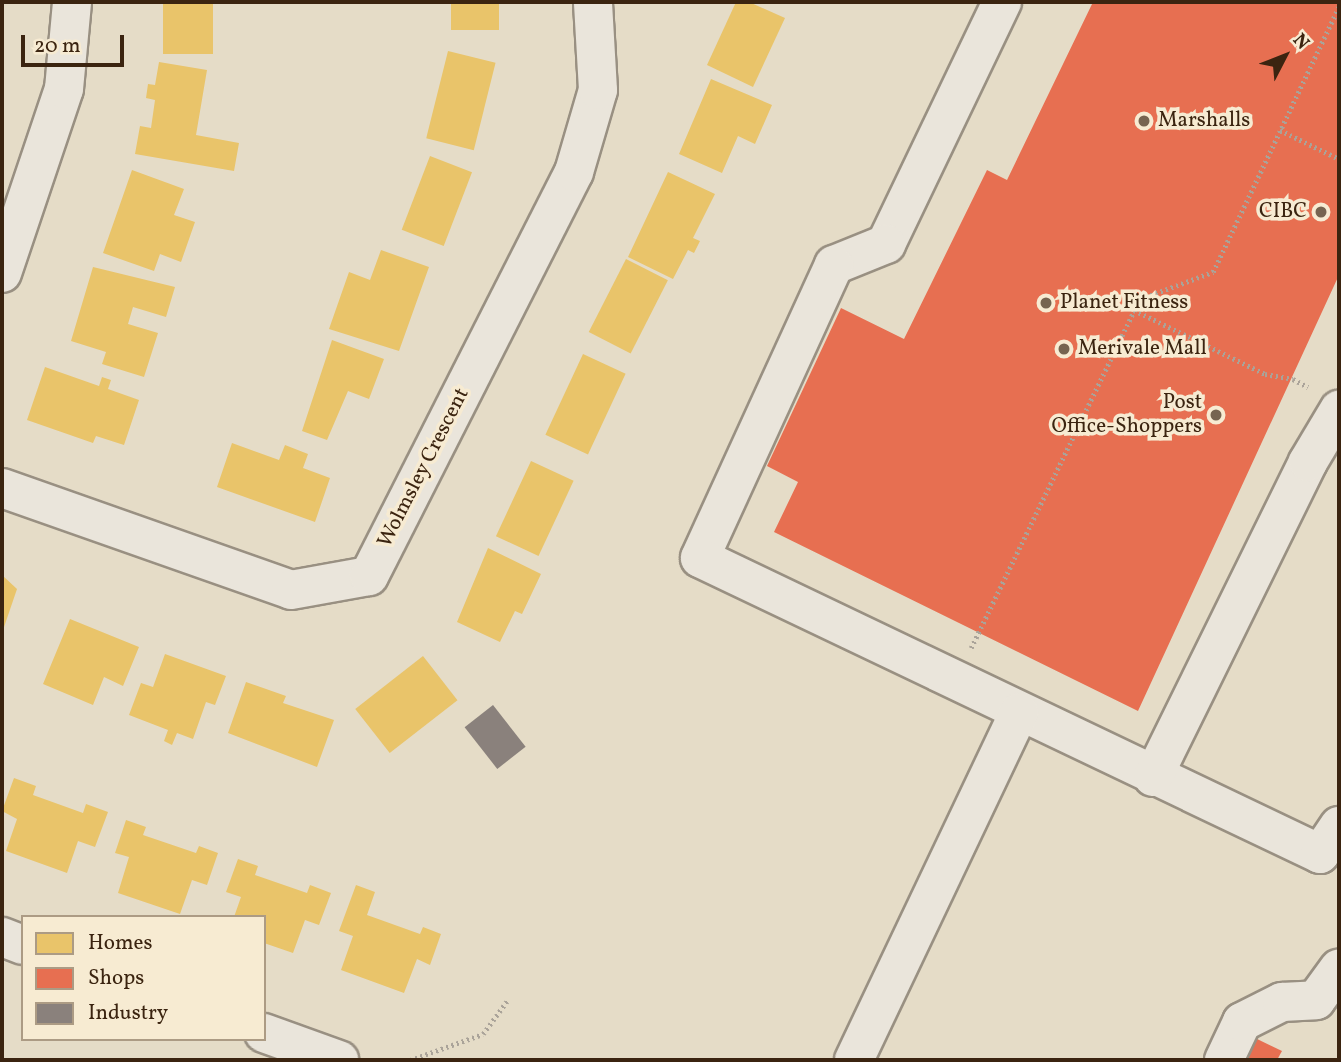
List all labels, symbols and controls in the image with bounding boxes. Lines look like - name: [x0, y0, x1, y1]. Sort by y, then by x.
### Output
- scale bar: [24, 21, 128, 65]
- north arrow: [1250, 21, 1320, 91]
- text: N: [1286, 28, 1315, 56]
- text: 20 m: [34, 32, 80, 61]
- place label: Marshalls: [1158, 108, 1250, 134]
- marker: Marshalls: [1136, 113, 1152, 129]
- place label: CIBC: [1259, 199, 1307, 225]
- marker: CIBC: [1313, 204, 1329, 220]
- place label: Planet Fitness: [1060, 290, 1188, 316]
- marker: Planet Fitness: [1038, 295, 1054, 311]
- place label: Merivale Mall: [1078, 336, 1207, 362]
- marker: Merivale Mall: [1056, 341, 1072, 357]
- street label: Wolmsley Crescent: [373, 384, 475, 552]
- place label: Post Office-Shoppers: [1051, 390, 1202, 440]
- marker: Post Office-Shoppers: [1208, 407, 1224, 423]
- legend: [21, 915, 266, 1041]
- text: Homes: [88, 929, 153, 958]
- text: Shops: [88, 964, 144, 993]
- text: Industry: [88, 999, 168, 1028]

